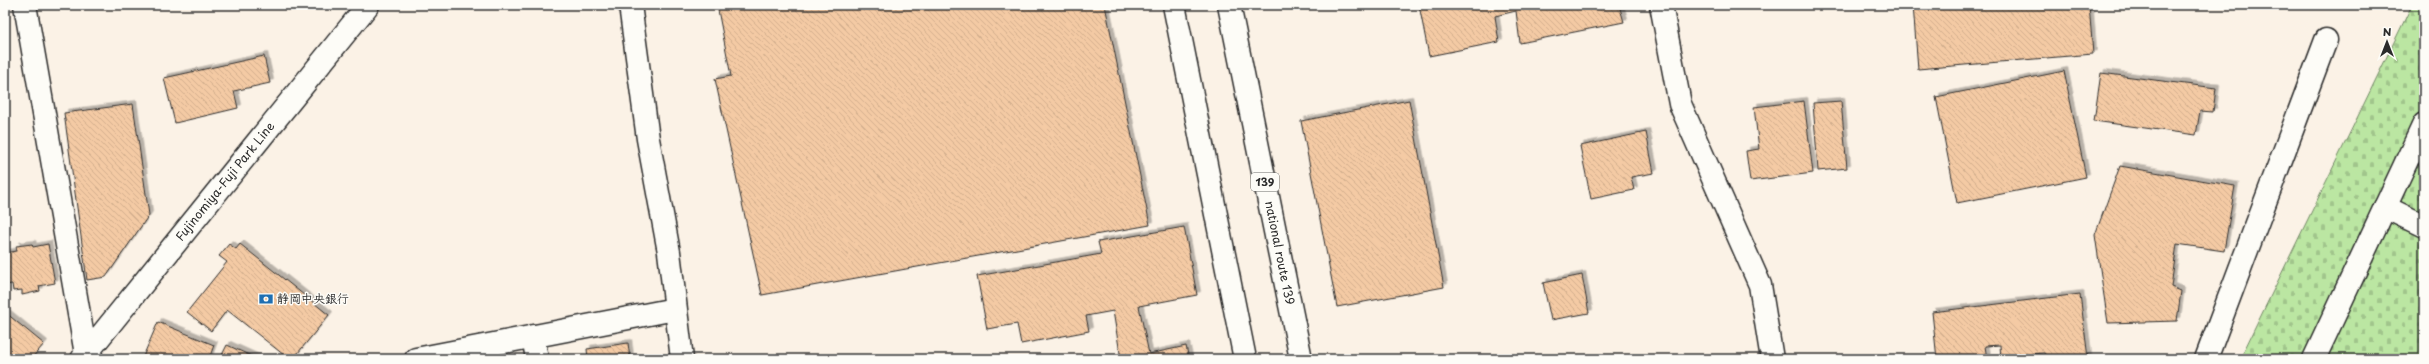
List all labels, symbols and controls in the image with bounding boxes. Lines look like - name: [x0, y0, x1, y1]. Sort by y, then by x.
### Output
- north arrow: [2367, 22, 2407, 62]
- text: N: [2383, 23, 2392, 40]
- street label: Fujinomiya-Fuji Park Line: [171, 117, 278, 245]
- road number: 139: [1251, 173, 1279, 191]
- street label: national route 139: [1261, 199, 1300, 306]
- place label: 静岡中央銀行: [277, 289, 349, 307]
- bank icon: 静岡中央銀行: [258, 291, 274, 307]

